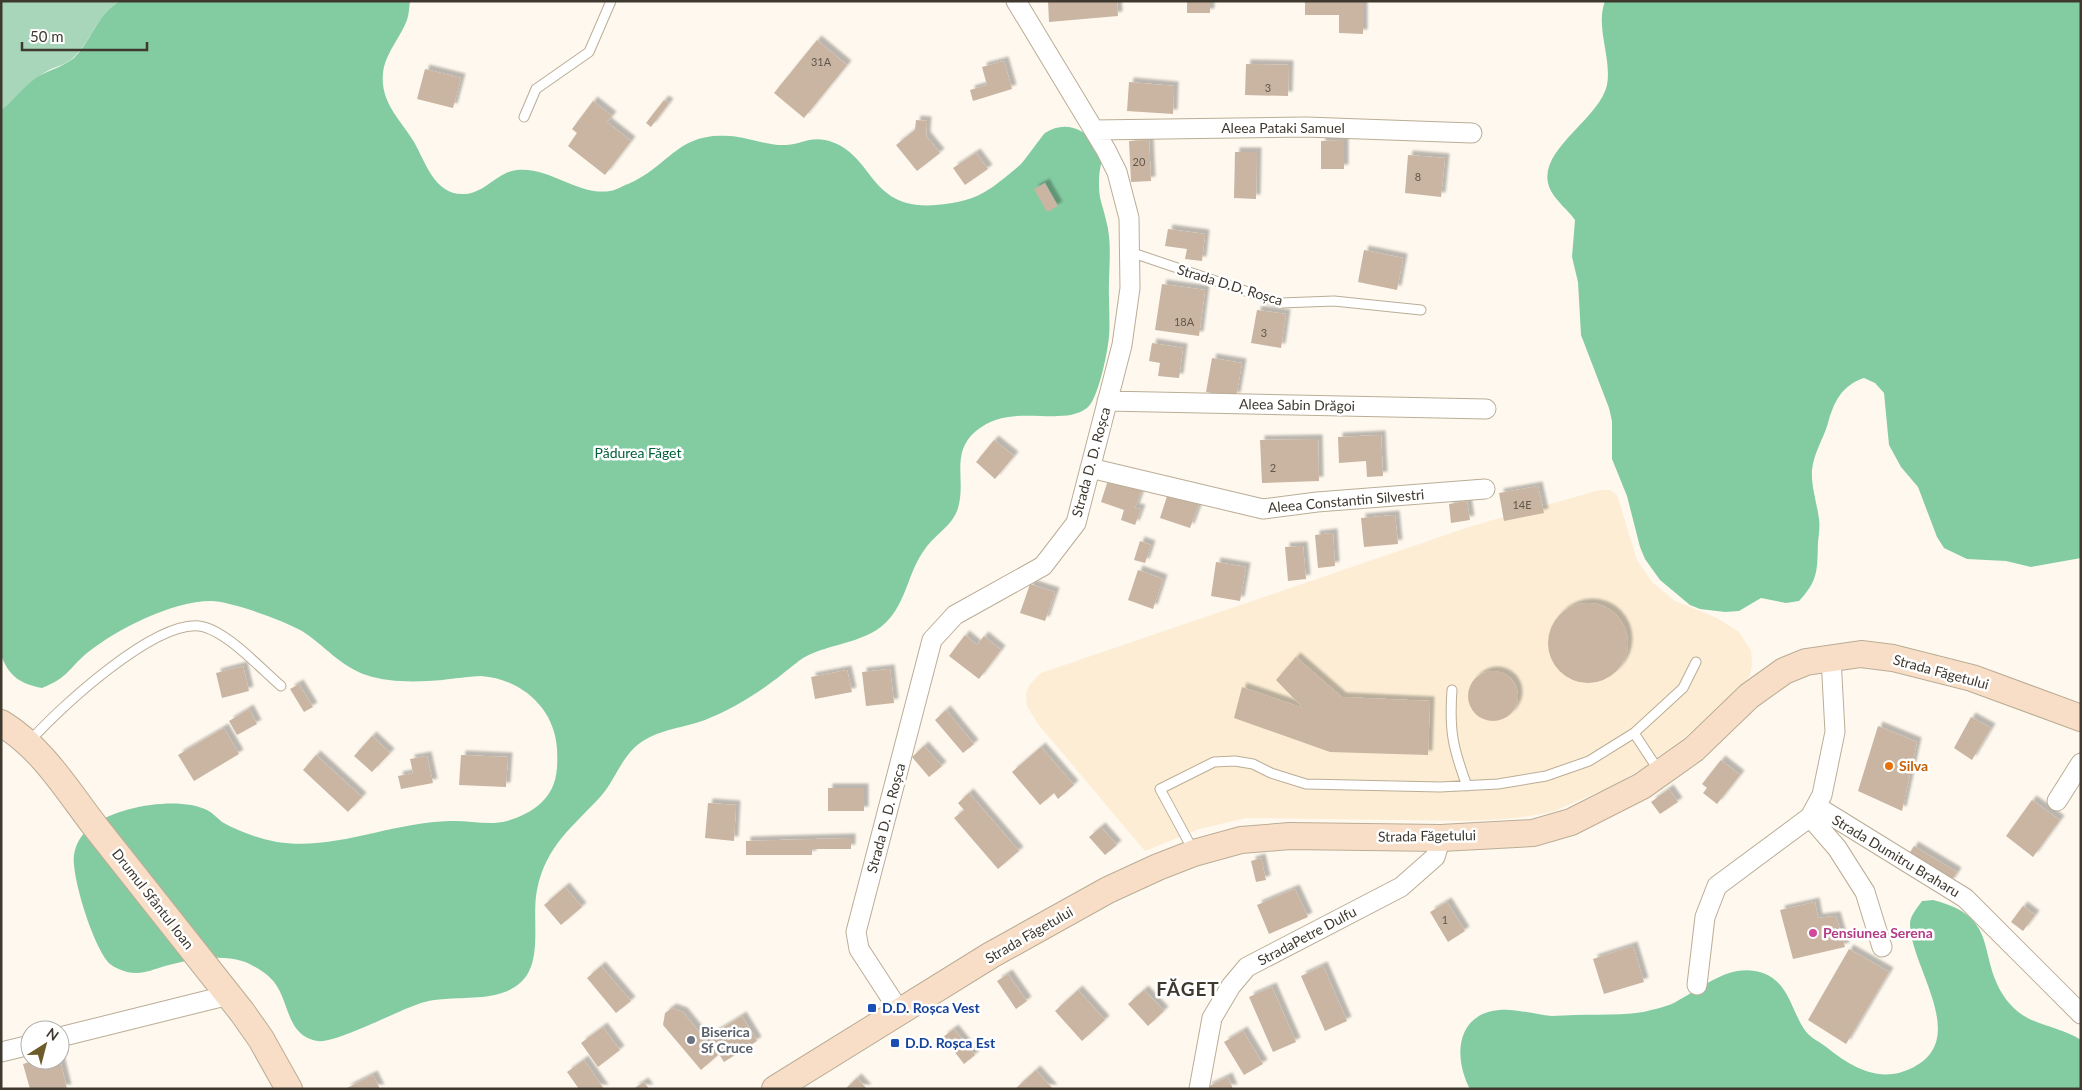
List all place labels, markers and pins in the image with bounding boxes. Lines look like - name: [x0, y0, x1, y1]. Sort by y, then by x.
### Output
- place label: Silva: [1899, 757, 1928, 774]
- marker: Silva: [1883, 760, 1895, 772]
- place label: Pensiunea Serena: [1823, 924, 1933, 941]
- marker: Pensiunea Serena: [1807, 927, 1819, 939]
- place label: D.D. Roșca Vest: [882, 999, 981, 1016]
- marker: D.D. Roșca Vest: [866, 1002, 878, 1014]
- place label: Biserica Sf Cruce: [701, 1023, 753, 1056]
- marker: Biserica Sf Cruce: [685, 1034, 697, 1046]
- place label: D.D. Roșca Est: [905, 1034, 996, 1051]
- marker: D.D. Roșca Est: [889, 1037, 901, 1049]

